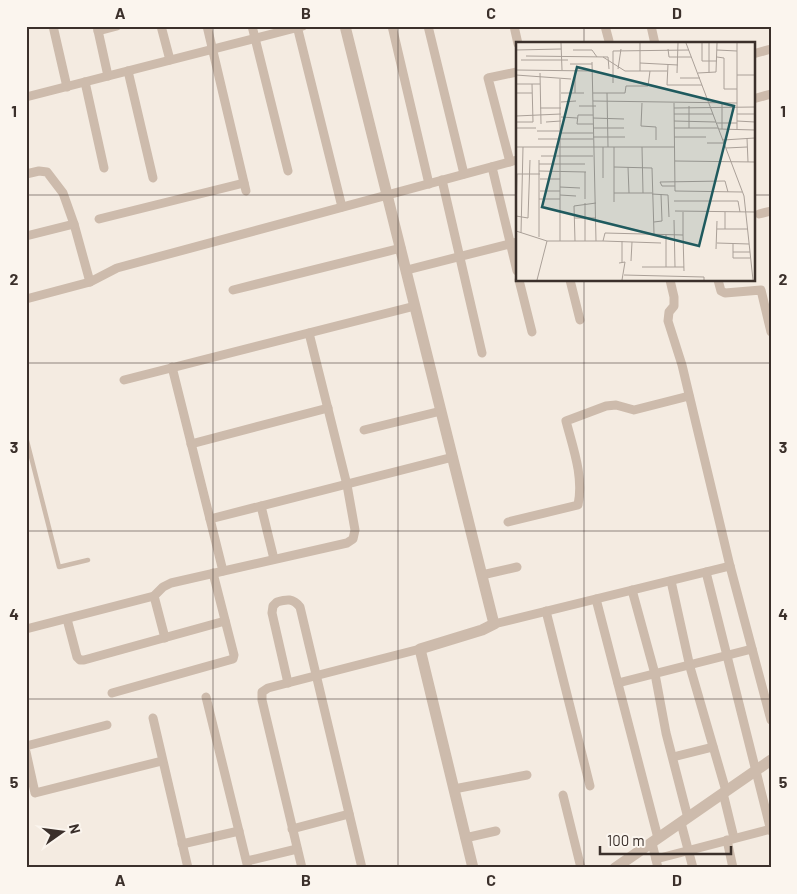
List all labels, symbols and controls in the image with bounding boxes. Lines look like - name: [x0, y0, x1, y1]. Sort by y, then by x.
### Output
- text: A: [115, 3, 126, 22]
- text: B: [301, 3, 311, 22]
- text: C: [486, 3, 496, 22]
- text: D: [672, 3, 682, 22]
- inset map: [516, 42, 754, 281]
- text: 1: [11, 101, 17, 120]
- text: 1: [780, 101, 786, 120]
- text: 2: [10, 269, 19, 288]
- text: 2: [779, 269, 788, 288]
- text: 3: [10, 437, 18, 456]
- text: 3: [779, 437, 787, 456]
- text: 4: [9, 604, 19, 623]
- text: 4: [778, 604, 788, 623]
- text: 5: [10, 772, 19, 791]
- text: 5: [779, 772, 788, 791]
- north arrow: [38, 806, 88, 856]
- text: N: [66, 822, 84, 835]
- scale bar: [600, 824, 731, 856]
- text: 100 m: [607, 831, 645, 849]
- text: A: [115, 870, 126, 889]
- text: B: [301, 870, 311, 889]
- text: C: [486, 870, 496, 889]
- text: D: [672, 870, 682, 889]

